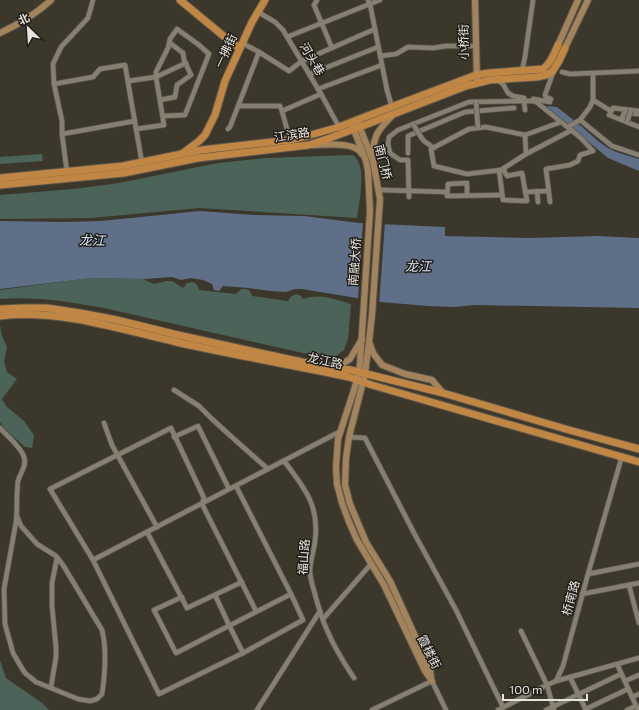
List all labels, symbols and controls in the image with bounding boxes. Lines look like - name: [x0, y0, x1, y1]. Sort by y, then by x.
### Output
- north arrow: [8, 8, 48, 48]
- text: 北: [16, 10, 31, 27]
- street label: 小桥街: [456, 24, 470, 60]
- street label: 一拂街: [211, 31, 239, 70]
- street label: 河头巷: [298, 39, 328, 78]
- street label: 江滨路: [273, 124, 311, 144]
- street label: 南门桥: [373, 143, 395, 181]
- water label: 龙江: [79, 232, 107, 248]
- street label: 南融大桥: [345, 237, 363, 286]
- water label: 龙江: [405, 258, 433, 274]
- street label: 龙江路: [306, 349, 344, 371]
- street label: 福山路: [295, 538, 311, 575]
- street label: 桥南路: [559, 579, 581, 617]
- street label: 霞楼街: [415, 632, 444, 671]
- scale bar: [503, 676, 587, 702]
- text: 100 m: [509, 682, 543, 696]

